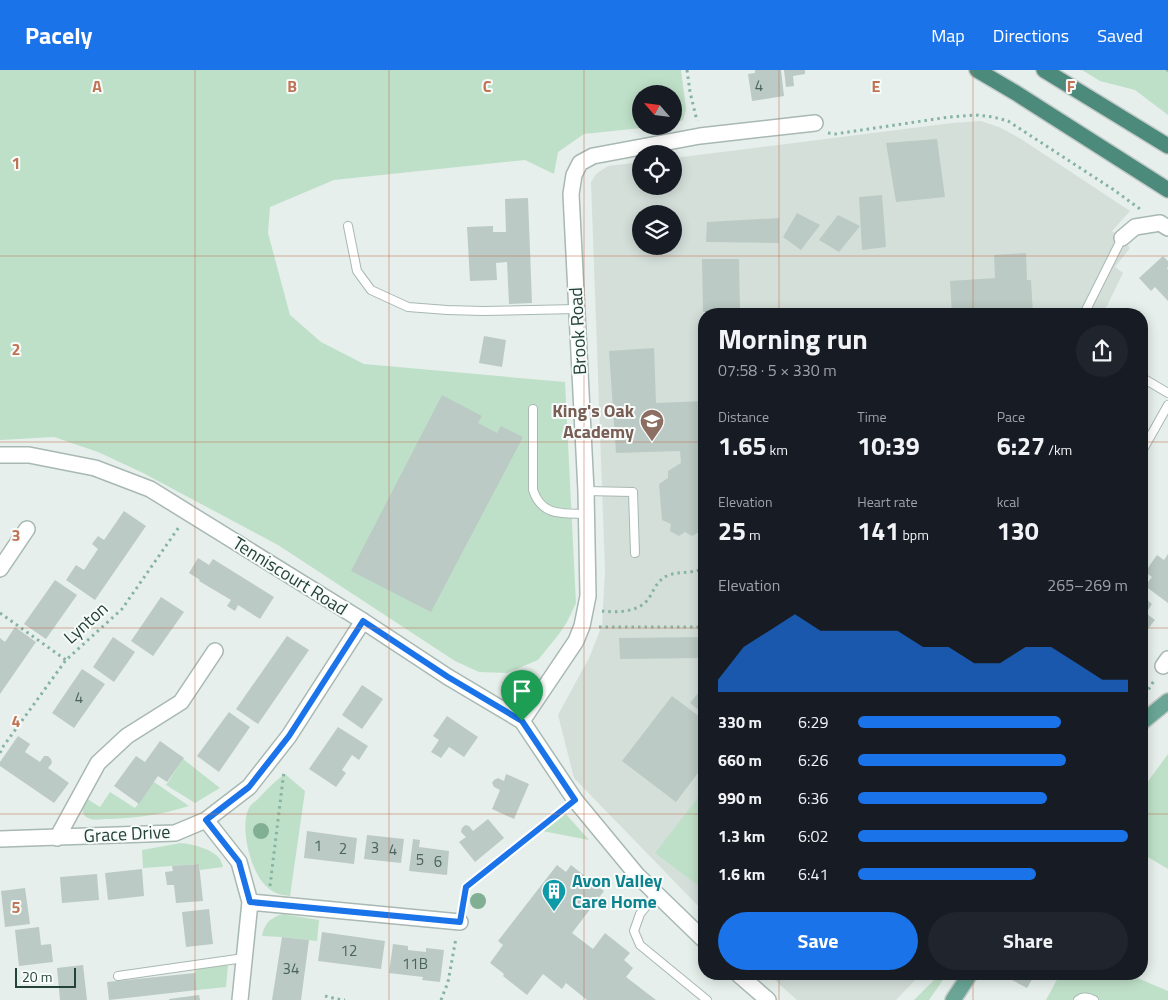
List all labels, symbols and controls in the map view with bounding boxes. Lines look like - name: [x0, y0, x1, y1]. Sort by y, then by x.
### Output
- text: Pacely: [25, 17, 93, 53]
- text: Map: [931, 22, 965, 49]
- text: Directions: [993, 22, 1069, 49]
- text: Saved: [1097, 22, 1143, 49]
- text: A: [92, 74, 102, 98]
- text: B: [287, 74, 297, 98]
- text: C: [483, 74, 492, 98]
- house number: 4: [755, 74, 763, 97]
- text: E: [872, 74, 881, 98]
- text: F: [1067, 74, 1076, 98]
- north arrow: [632, 85, 682, 135]
- map controls: [632, 85, 682, 255]
- button: locate: [632, 145, 682, 195]
- text: 1: [12, 151, 20, 175]
- button: layers: [632, 205, 682, 255]
- street label: Brook Road: [562, 287, 593, 376]
- text: Morning run: [718, 317, 868, 360]
- button: share: [1076, 325, 1128, 377]
- text: 2: [12, 337, 20, 361]
- text: 07:58 · 5 × 330 m: [718, 358, 837, 382]
- place label: King's Oak Academy: [552, 397, 635, 445]
- text: Distance: [718, 406, 769, 427]
- text: Time: [857, 406, 887, 427]
- text: Pace: [997, 406, 1025, 427]
- school or university icon: King's Oak Academy: [639, 408, 665, 442]
- text: 1.65: [718, 427, 766, 465]
- text: 10:39: [857, 427, 920, 465]
- text: 6:27: [997, 427, 1045, 465]
- text: km: [766, 439, 788, 460]
- text: /km: [1045, 439, 1072, 460]
- text: Elevation: [718, 491, 772, 512]
- text: Heart rate: [857, 491, 917, 512]
- text: kcal: [997, 491, 1020, 512]
- text: 25: [718, 512, 746, 550]
- text: 141: [857, 512, 899, 550]
- text: 130: [997, 512, 1039, 550]
- text: 3: [12, 523, 20, 547]
- text: m: [746, 524, 761, 545]
- text: bpm: [899, 524, 929, 545]
- street label: Tenniscourt Road: [228, 529, 353, 622]
- text: Elevation: [718, 573, 780, 597]
- text: 265–269 m: [1047, 573, 1128, 597]
- street label: Lynton: [57, 595, 114, 650]
- pin: [501, 670, 543, 721]
- icon: arrive: [508, 677, 536, 705]
- house number: 4: [75, 686, 83, 709]
- text: 4: [12, 709, 21, 733]
- text: 330 m: [718, 710, 762, 734]
- text: 6:29: [798, 710, 828, 734]
- text: 660 m: [718, 748, 762, 772]
- text: 6:26: [798, 748, 828, 772]
- text: 990 m: [718, 786, 762, 810]
- text: 6:36: [798, 786, 828, 810]
- street label: Grace Drive: [83, 818, 171, 849]
- text: 1.3 km: [718, 824, 765, 848]
- text: 6:02: [798, 824, 828, 848]
- house number: 1: [314, 834, 322, 857]
- house number: 3: [371, 836, 379, 859]
- house number: 2: [339, 837, 347, 860]
- house number: 4: [389, 838, 397, 861]
- house number: 5: [416, 848, 424, 871]
- house number: 6: [434, 850, 442, 873]
- text: 1.6 km: [718, 862, 765, 886]
- text: 6:41: [798, 862, 828, 886]
- place label: Avon Valley Care Home: [572, 867, 662, 915]
- building icon: Avon Valley Care Home: [541, 878, 567, 912]
- text: 5: [12, 895, 21, 919]
- button: Save: [718, 912, 918, 970]
- button: Share: [928, 912, 1128, 970]
- house number: 12: [341, 939, 357, 962]
- house number: 11B: [402, 952, 428, 975]
- house number: 34: [283, 957, 299, 980]
- scale bar: [15, 965, 76, 988]
- text: 20 m: [22, 966, 52, 987]

